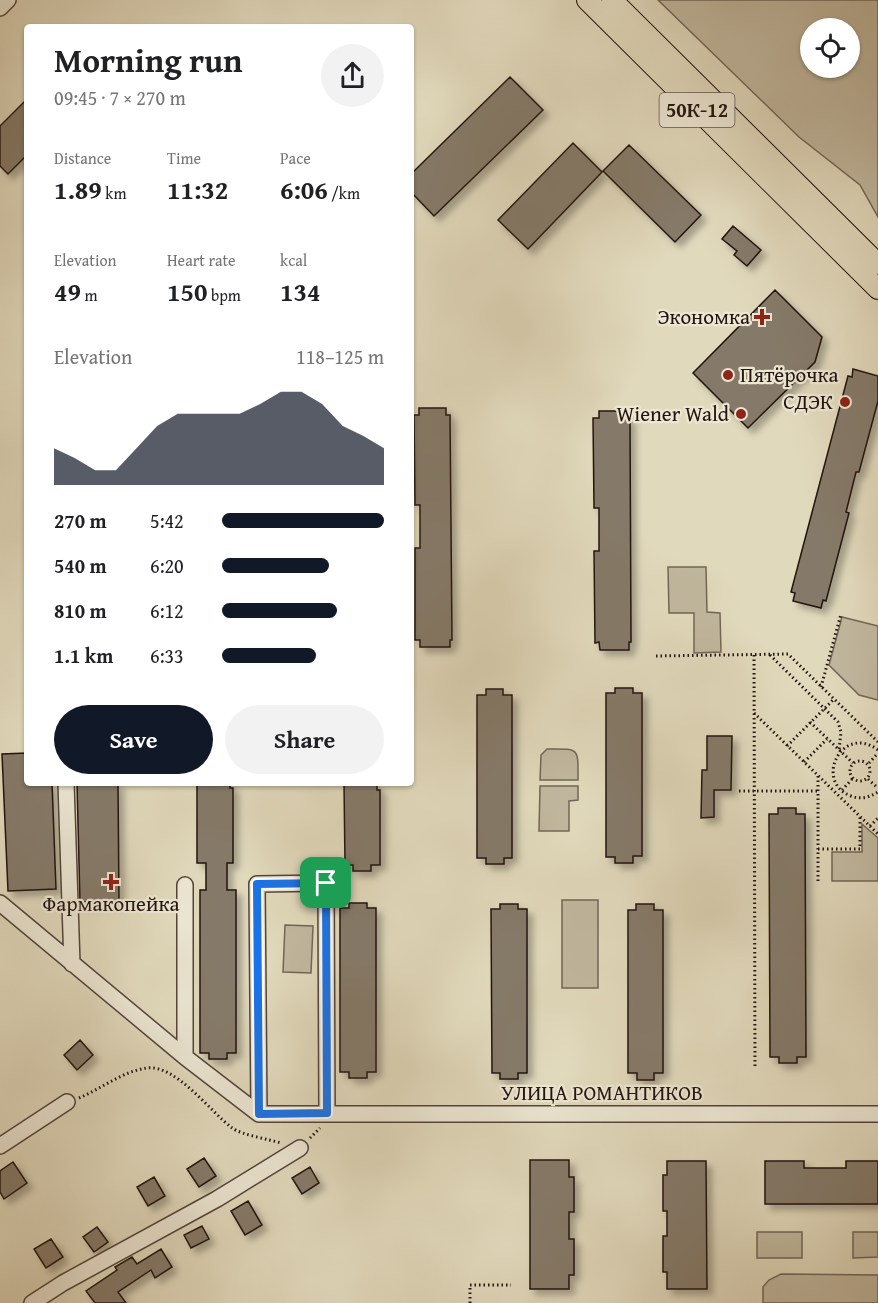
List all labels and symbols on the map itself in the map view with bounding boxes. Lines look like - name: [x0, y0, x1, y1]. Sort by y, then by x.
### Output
- road number: 50К-12: [660, 93, 734, 127]
- place label: Экономка: [657, 301, 750, 332]
- marker: Экономка: [755, 310, 769, 324]
- place label: Пятёрочка: [740, 359, 838, 390]
- marker: Пятёрочка: [721, 368, 735, 382]
- place label: СДЭК: [783, 386, 833, 417]
- marker: СДЭК: [838, 395, 852, 409]
- place label: Wiener Wald: [616, 398, 730, 429]
- marker: Wiener Wald: [734, 407, 748, 421]
- pin: [300, 857, 351, 908]
- marker: Фармакопейка: [104, 875, 118, 889]
- place label: Фармакопейка: [43, 888, 179, 919]
- street label: УЛИЦА РОМАНТИКОВ: [501, 1077, 703, 1108]

